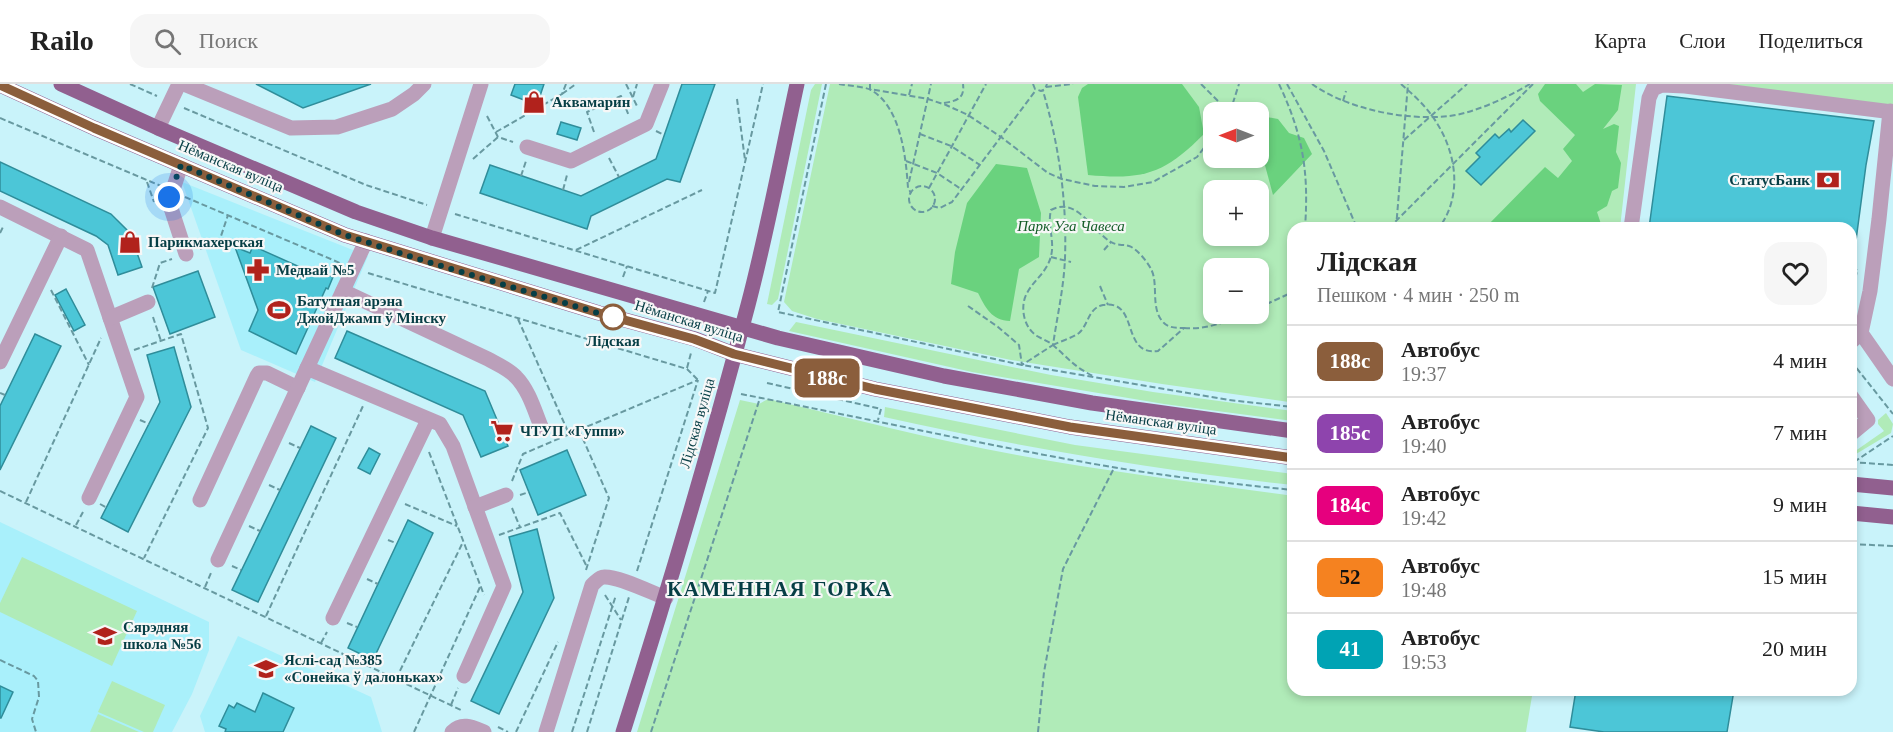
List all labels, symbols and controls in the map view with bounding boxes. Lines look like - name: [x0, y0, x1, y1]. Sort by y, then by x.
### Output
- search box: [130, 14, 550, 68]
- text: Railo: [30, 25, 94, 56]
- icon: search: [151, 25, 184, 58]
- text: Поиск: [199, 28, 258, 53]
- text: Карта: [1594, 29, 1646, 53]
- text: Слои: [1679, 29, 1725, 53]
- text: Поделиться: [1758, 29, 1863, 53]
- shop icon: Аквамарин: [521, 89, 547, 115]
- place label: Аквамарин: [552, 94, 631, 110]
- north arrow: [1203, 102, 1269, 168]
- map controls: [1203, 102, 1269, 324]
- street label: Нёманская вуліца: [176, 137, 286, 195]
- bank icon: СтатусБанк: [1815, 167, 1841, 193]
- place label: СтатусБанк: [1729, 172, 1810, 188]
- button: +: [1203, 180, 1269, 246]
- your location: [154, 182, 184, 212]
- park label: Парк Уга Чавеса: [1016, 218, 1125, 234]
- shop icon: Парикмахерская: [117, 229, 143, 255]
- place label: Парикмахерская: [148, 234, 263, 250]
- button: heart: [1764, 242, 1827, 305]
- text: Лідская: [1317, 246, 1417, 277]
- pharmacy icon: Медвай №5: [245, 257, 271, 283]
- button: −: [1203, 258, 1269, 324]
- place label: Медвай №5: [276, 262, 355, 278]
- text: Пешком · 4 мин · 250 m: [1317, 284, 1520, 306]
- place label: Батутная арэна ДжойДжамп ў Мінску: [297, 293, 447, 326]
- sports icon: Батутная арэна ДжойДжамп ў Мінску: [266, 297, 292, 323]
- street label: Нёманская вуліца: [633, 297, 745, 345]
- marker: Лідская: [600, 304, 626, 330]
- place label: Лідская: [586, 333, 640, 349]
- text: Автобус: [1401, 337, 1480, 362]
- text: 4 мин: [1773, 348, 1827, 373]
- text: 188с: [1330, 349, 1370, 373]
- line badge: 188с: [785, 358, 869, 398]
- text: 19:37: [1401, 363, 1447, 385]
- text: 188с: [807, 366, 847, 390]
- street label: Лідская вуліца: [677, 376, 718, 470]
- street label: Нёманская вуліца: [1104, 406, 1218, 438]
- text: Автобус: [1401, 409, 1480, 434]
- supermarket icon: ЧТУП «Гуппи»: [489, 418, 515, 444]
- text: 7 мин: [1773, 420, 1827, 445]
- text: 185с: [1330, 421, 1370, 445]
- place label: ЧТУП «Гуппи»: [520, 423, 625, 439]
- text: 19:40: [1401, 435, 1447, 457]
- text: Автобус: [1401, 481, 1480, 506]
- text: 9 мин: [1773, 492, 1827, 517]
- text: 184с: [1330, 493, 1370, 517]
- text: 19:42: [1401, 507, 1447, 529]
- text: Автобус: [1401, 553, 1480, 578]
- text: 15 мин: [1762, 564, 1827, 589]
- text: 52: [1340, 565, 1361, 589]
- district label: КАМЕННАЯ ГОРКА: [667, 577, 893, 601]
- text: 19:48: [1401, 579, 1447, 601]
- place label: Сярэдняя школа №56: [123, 619, 202, 652]
- school or university icon: Сярэдняя школа №56: [92, 623, 118, 649]
- text: Автобус: [1401, 625, 1480, 650]
- text: 20 мин: [1762, 636, 1827, 661]
- text: 41: [1340, 637, 1361, 661]
- text: 19:53: [1401, 651, 1447, 673]
- place label: Яслі-сад №385 «Сонейка ў далоньках»: [284, 652, 443, 685]
- school or university icon: Яслі-сад №385 «Сонейка ў далоньках»: [253, 656, 279, 682]

